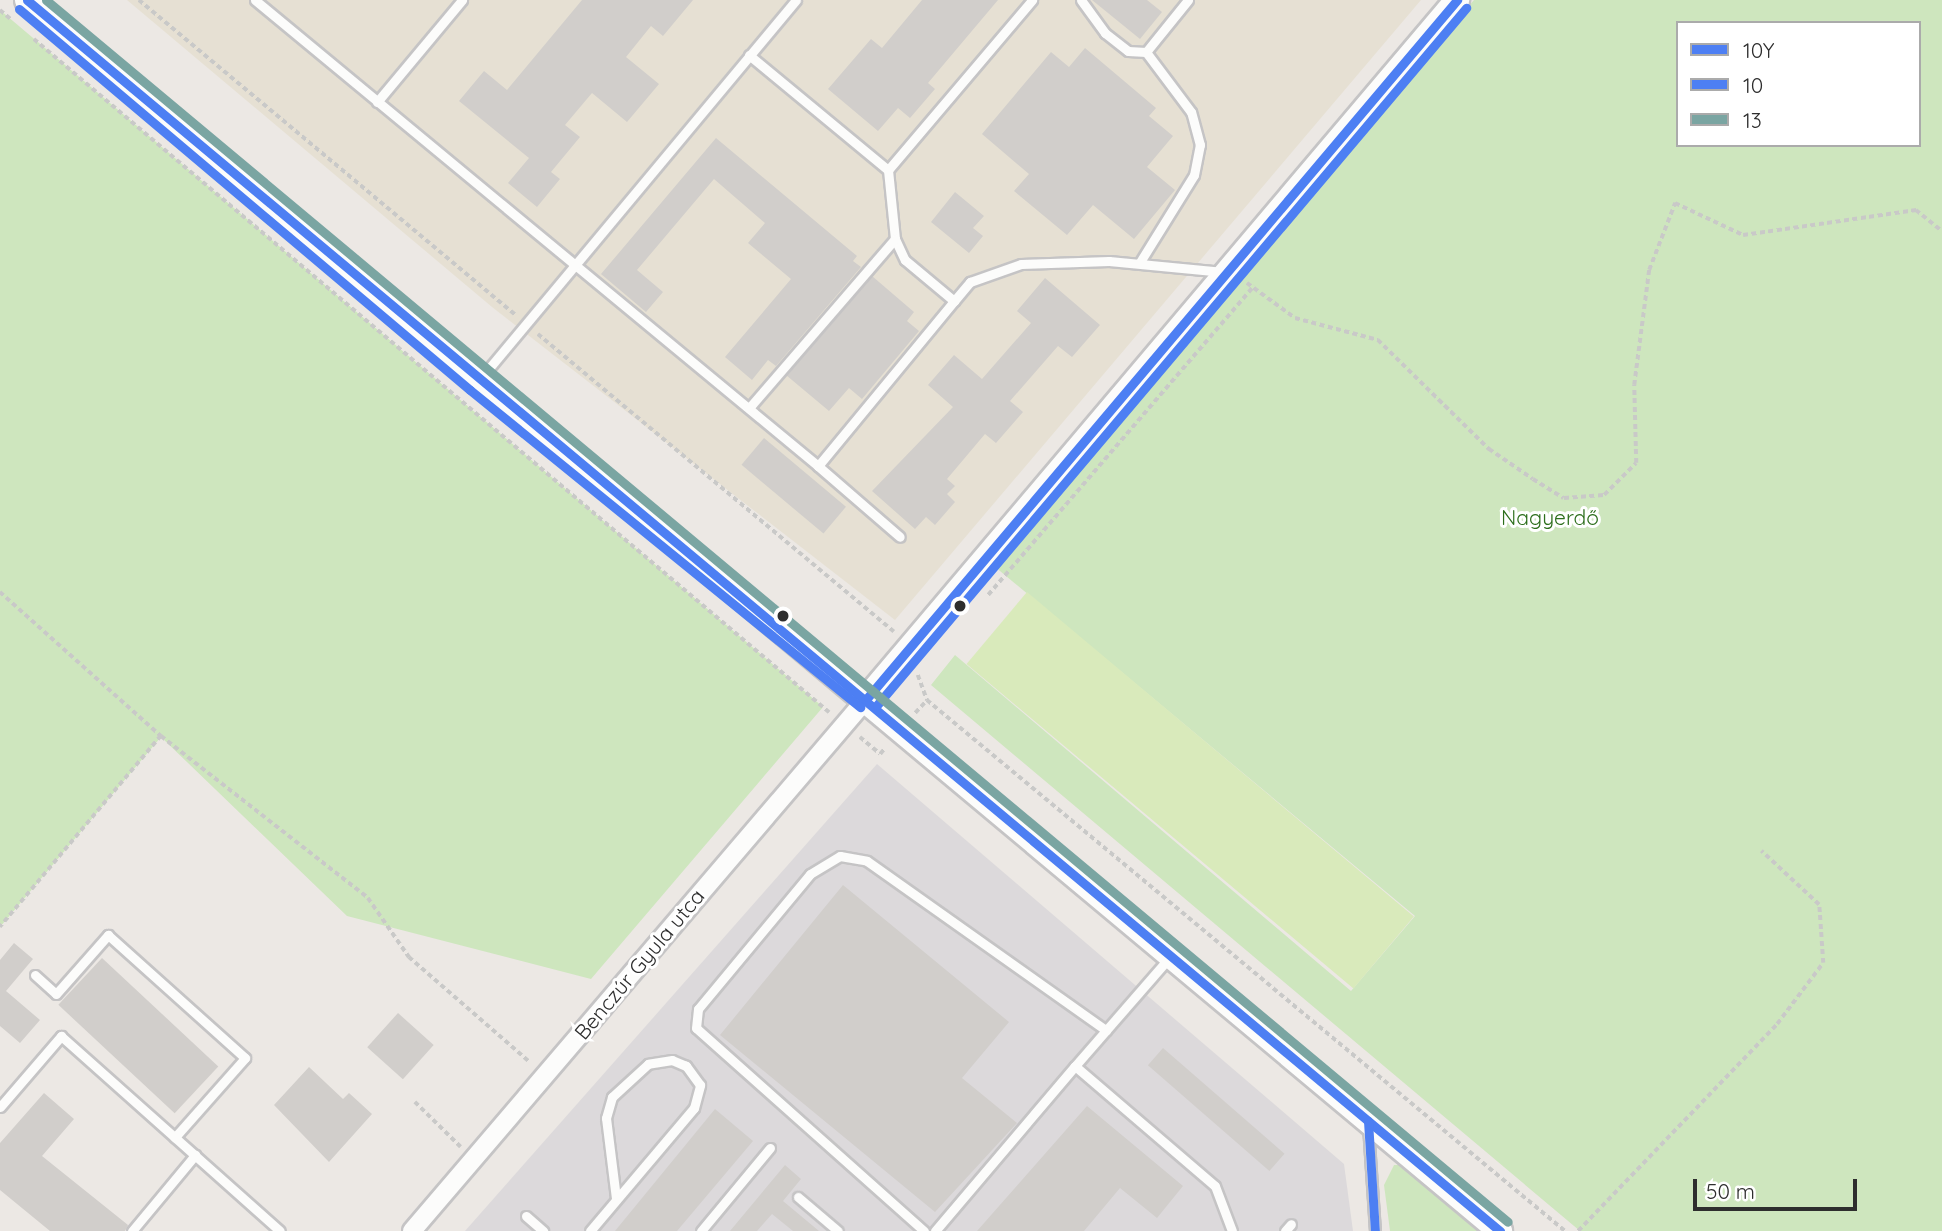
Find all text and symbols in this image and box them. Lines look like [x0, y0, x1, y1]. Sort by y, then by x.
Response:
legend [1676, 21, 1921, 147]
text: 10Y [1743, 37, 1774, 63]
text: 10 [1743, 72, 1763, 98]
text: 13 [1743, 107, 1762, 133]
park label: Nagyerdő [1501, 504, 1599, 530]
unlabelled marker [953, 599, 967, 613]
unlabelled marker [776, 609, 790, 623]
street label: Benczúr Gyula utca [569, 884, 709, 1044]
scale bar [1697, 1164, 1862, 1208]
text: 50 m [1706, 1178, 1755, 1204]

